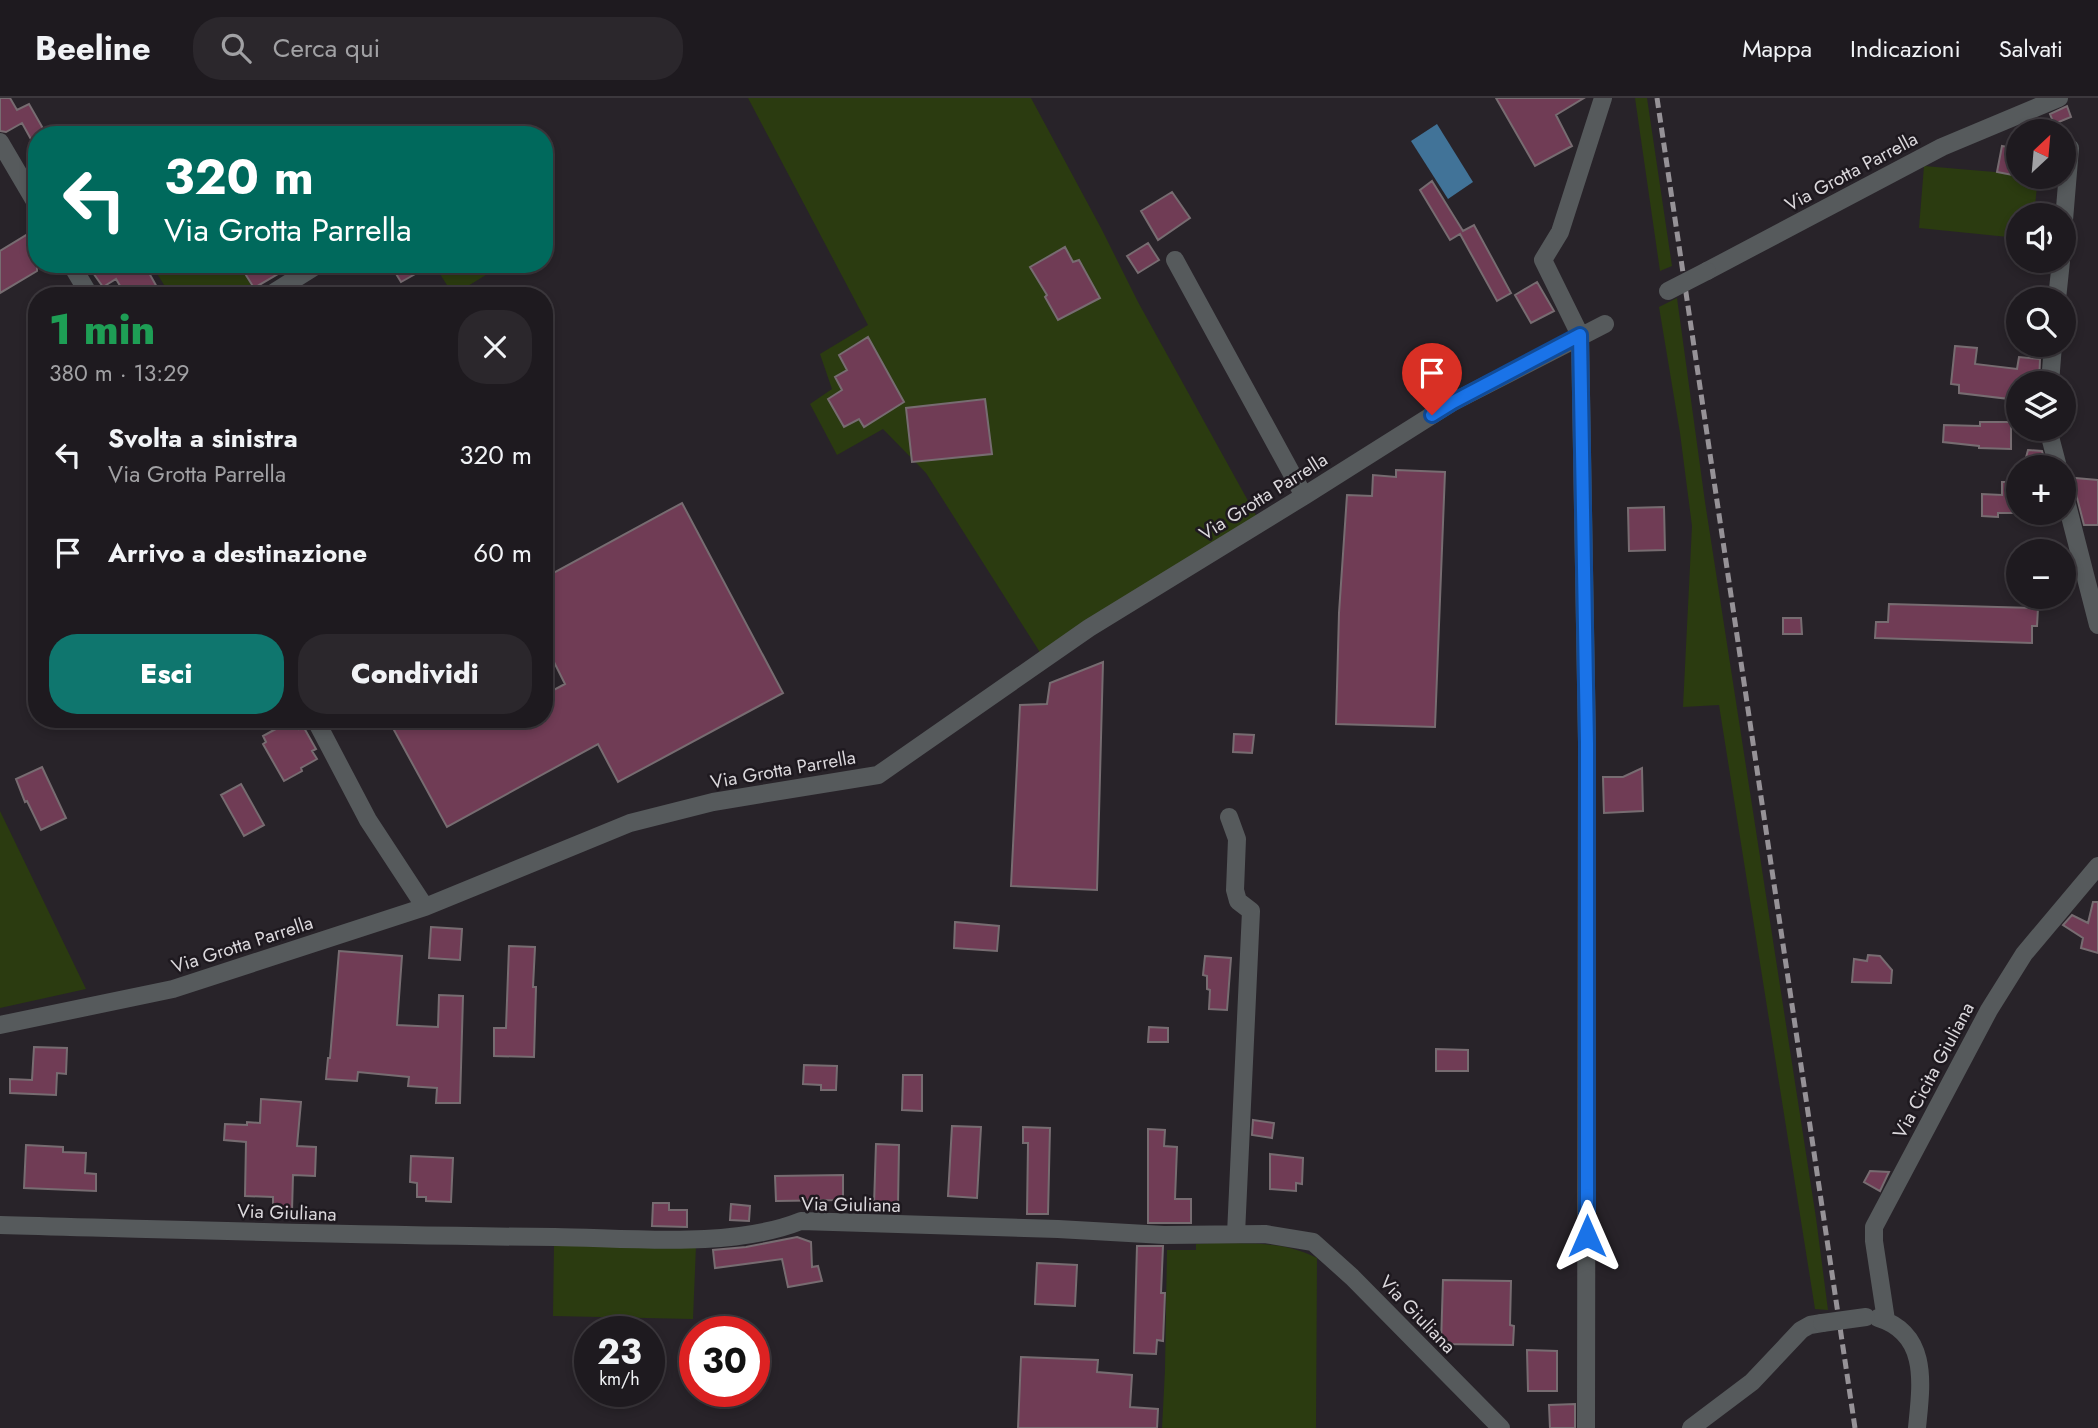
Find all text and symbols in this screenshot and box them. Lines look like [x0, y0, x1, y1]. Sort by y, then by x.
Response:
search box [193, 17, 683, 80]
text: Beeline [35, 25, 151, 72]
icon: search [217, 29, 255, 67]
text: Cerca qui [273, 29, 380, 67]
text: Mappa [1742, 31, 1812, 66]
text: Indicazioni [1850, 31, 1961, 66]
text: Salvati [1999, 31, 2063, 66]
north arrow [2006, 119, 2076, 189]
map controls [2006, 119, 2076, 609]
street label: Via Grotta Parrella [1780, 125, 1922, 218]
text: 320 m [164, 142, 314, 212]
icon: left [49, 154, 140, 245]
button: sound [2006, 203, 2076, 273]
text: Via Grotta Parrella [164, 207, 412, 253]
button: search [2006, 287, 2076, 357]
text: 1 min [49, 299, 155, 360]
button: close [458, 310, 532, 384]
pin [1402, 343, 1462, 415]
icon: arrive [1413, 354, 1451, 392]
text: 380 m · 13:29 [49, 356, 190, 390]
button: layers [2006, 371, 2076, 441]
text: Svolta a sinistra [108, 419, 298, 457]
icon: left [49, 436, 87, 474]
text: 320 m [459, 436, 532, 474]
street label: Via Grotta Parrella [1194, 446, 1333, 547]
button: + [2006, 455, 2076, 525]
text: Via Grotta Parrella [108, 457, 286, 491]
icon: arrive [49, 534, 87, 572]
text: Arrivo a destinazione [108, 534, 367, 572]
text: 60 m [473, 534, 532, 572]
button: − [2006, 539, 2076, 609]
button: Esci [49, 634, 284, 714]
button: Condividi [298, 634, 532, 714]
street label: Via Grotta Parrella [708, 743, 858, 796]
street label: Via Grotta Parrella [168, 909, 316, 980]
street label: Via Cicita Giuliana [1886, 997, 1981, 1143]
street label: Via Giuliana [801, 1190, 901, 1219]
street label: Via Giuliana [237, 1197, 337, 1228]
position arrow [1550, 1199, 1624, 1273]
street label: Via Giuliana [1373, 1269, 1462, 1360]
speed limit sign: 30 [679, 1316, 770, 1407]
text: 23 [597, 1327, 642, 1377]
text: km/h [599, 1366, 640, 1392]

